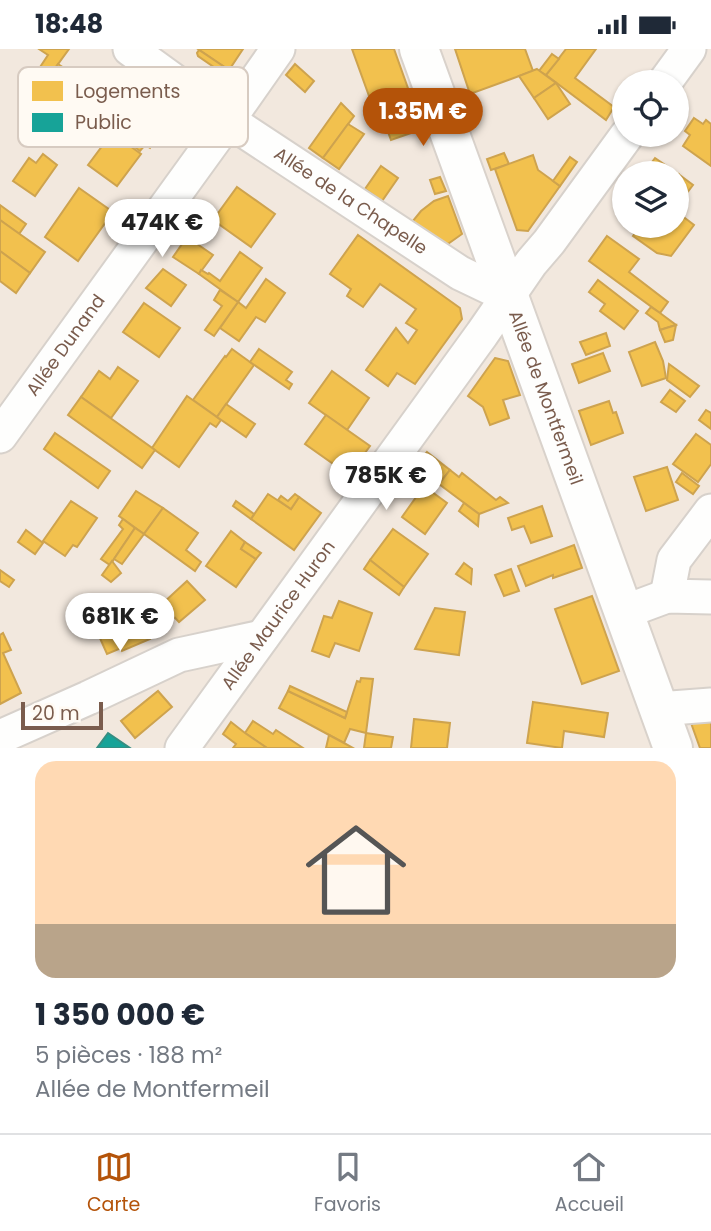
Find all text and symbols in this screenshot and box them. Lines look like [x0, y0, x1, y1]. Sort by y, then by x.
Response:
text: 18:48 [35, 6, 103, 42]
legend [18, 67, 248, 147]
map controls [612, 70, 689, 238]
button: locate [612, 70, 689, 147]
text: Logements [75, 78, 180, 105]
pin: 1.35M € [358, 89, 488, 148]
text: 1.35M € [379, 95, 467, 127]
text: Public [75, 109, 132, 136]
street label: Allée de la Chapelle [269, 141, 432, 260]
button: layers [612, 161, 689, 238]
pin: 474K € [105, 199, 219, 259]
text: 474K € [121, 206, 203, 238]
street label: Allée Dunand [20, 289, 110, 401]
street label: Allée de Montfermeil [503, 307, 589, 488]
pin: 785K € [329, 453, 443, 512]
text: 785K € [345, 459, 427, 491]
street label: Allée Maurice Huron [215, 535, 341, 695]
pin: 681K € [63, 593, 177, 653]
text: 681K € [81, 600, 159, 632]
scale bar [21, 699, 103, 731]
text: 20 m [32, 700, 80, 727]
icon: home [293, 807, 419, 933]
text: 1 350 000 € [35, 993, 205, 1036]
text: 5 pièces · 188 m² [35, 1039, 222, 1071]
text: Allée de Montfermeil [35, 1073, 270, 1105]
tab: Carte [87, 1148, 140, 1219]
tab: Favoris [314, 1148, 381, 1219]
tab: Accueil [555, 1148, 624, 1219]

